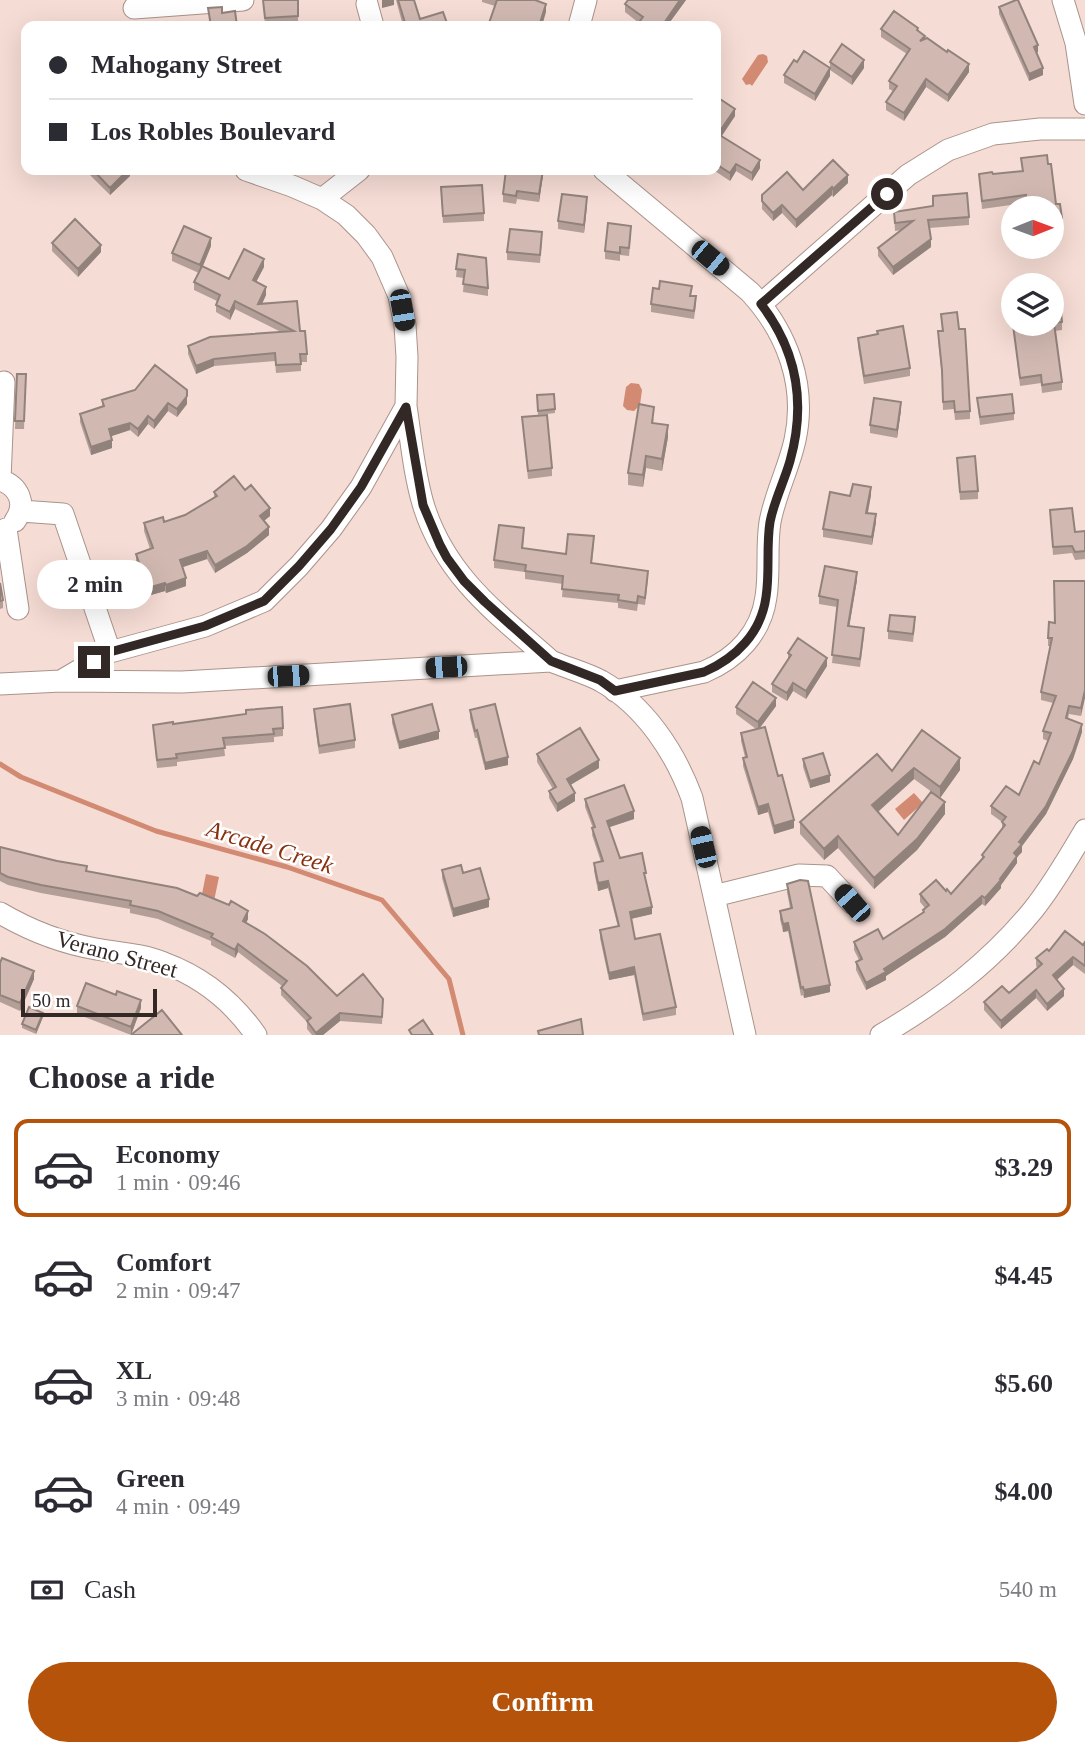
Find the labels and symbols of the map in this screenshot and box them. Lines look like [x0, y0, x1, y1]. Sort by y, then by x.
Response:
route start [871, 178, 903, 210]
north arrow [1001, 196, 1064, 259]
car [688, 236, 733, 280]
car [389, 287, 416, 333]
callout: 2 min [36, 560, 152, 610]
route end [78, 646, 110, 678]
car [425, 655, 468, 679]
car [267, 664, 310, 688]
water label: Arcade Creek [202, 815, 337, 879]
car [689, 824, 718, 870]
car [831, 880, 874, 926]
street label: Verano Street [53, 926, 181, 983]
scale bar [21, 986, 158, 1018]

